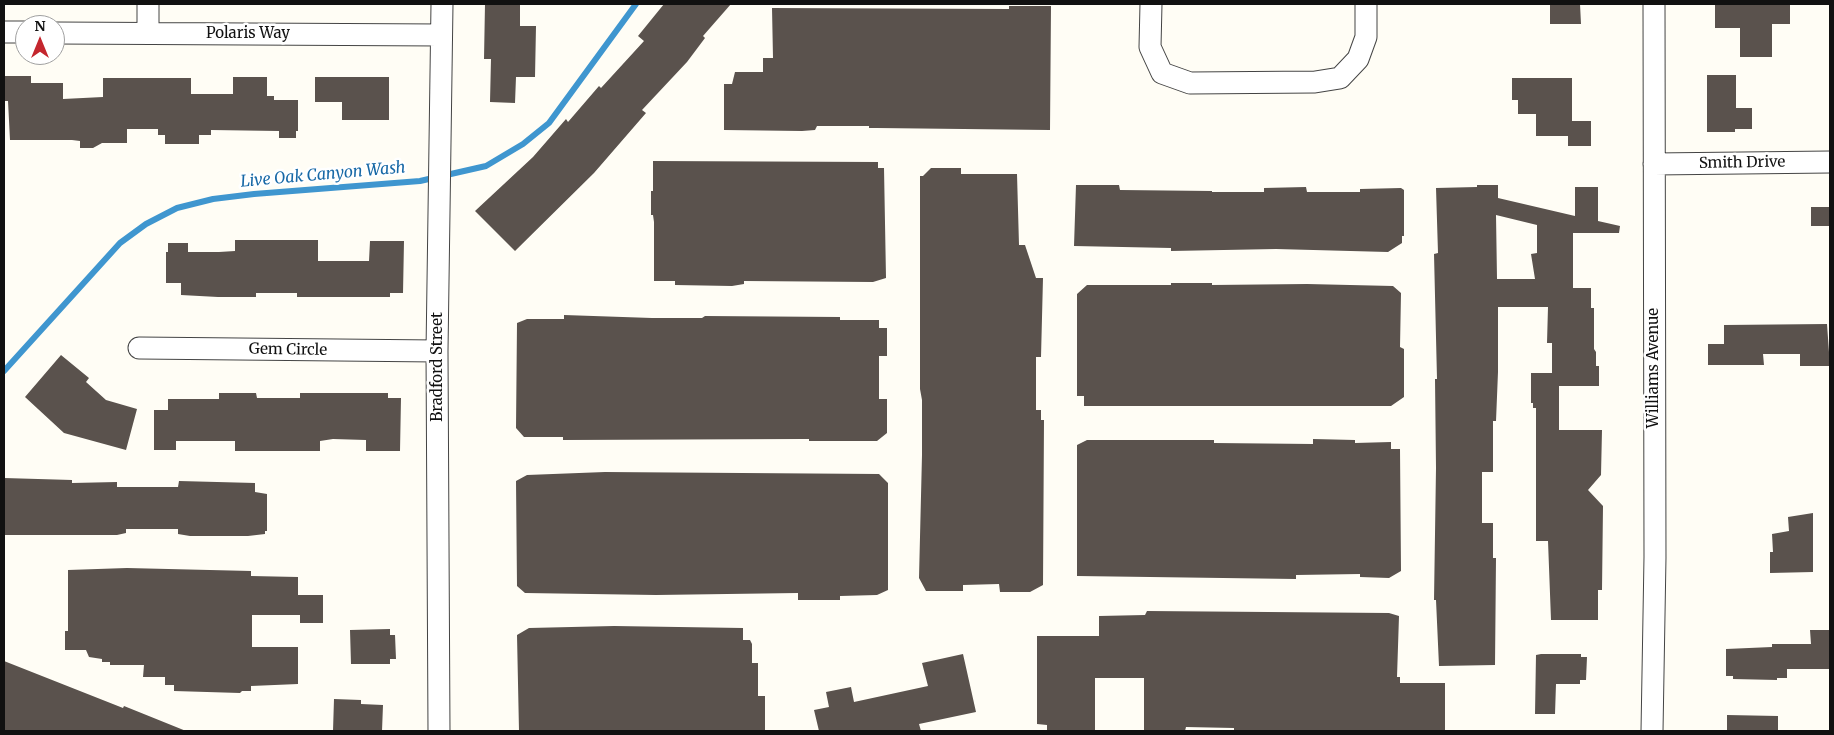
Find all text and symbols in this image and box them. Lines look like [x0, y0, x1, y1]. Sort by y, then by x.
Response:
north arrow [15, 15, 65, 65]
text: N [34, 17, 46, 35]
street label: Polaris Way [206, 25, 290, 43]
street label: Smith Drive [1699, 153, 1785, 173]
water label: Live Oak Canyon Wash [240, 158, 406, 192]
street label: Williams Avenue [1645, 308, 1663, 428]
street label: Bradford Street [429, 312, 447, 422]
street label: Gem Circle [249, 340, 327, 360]

